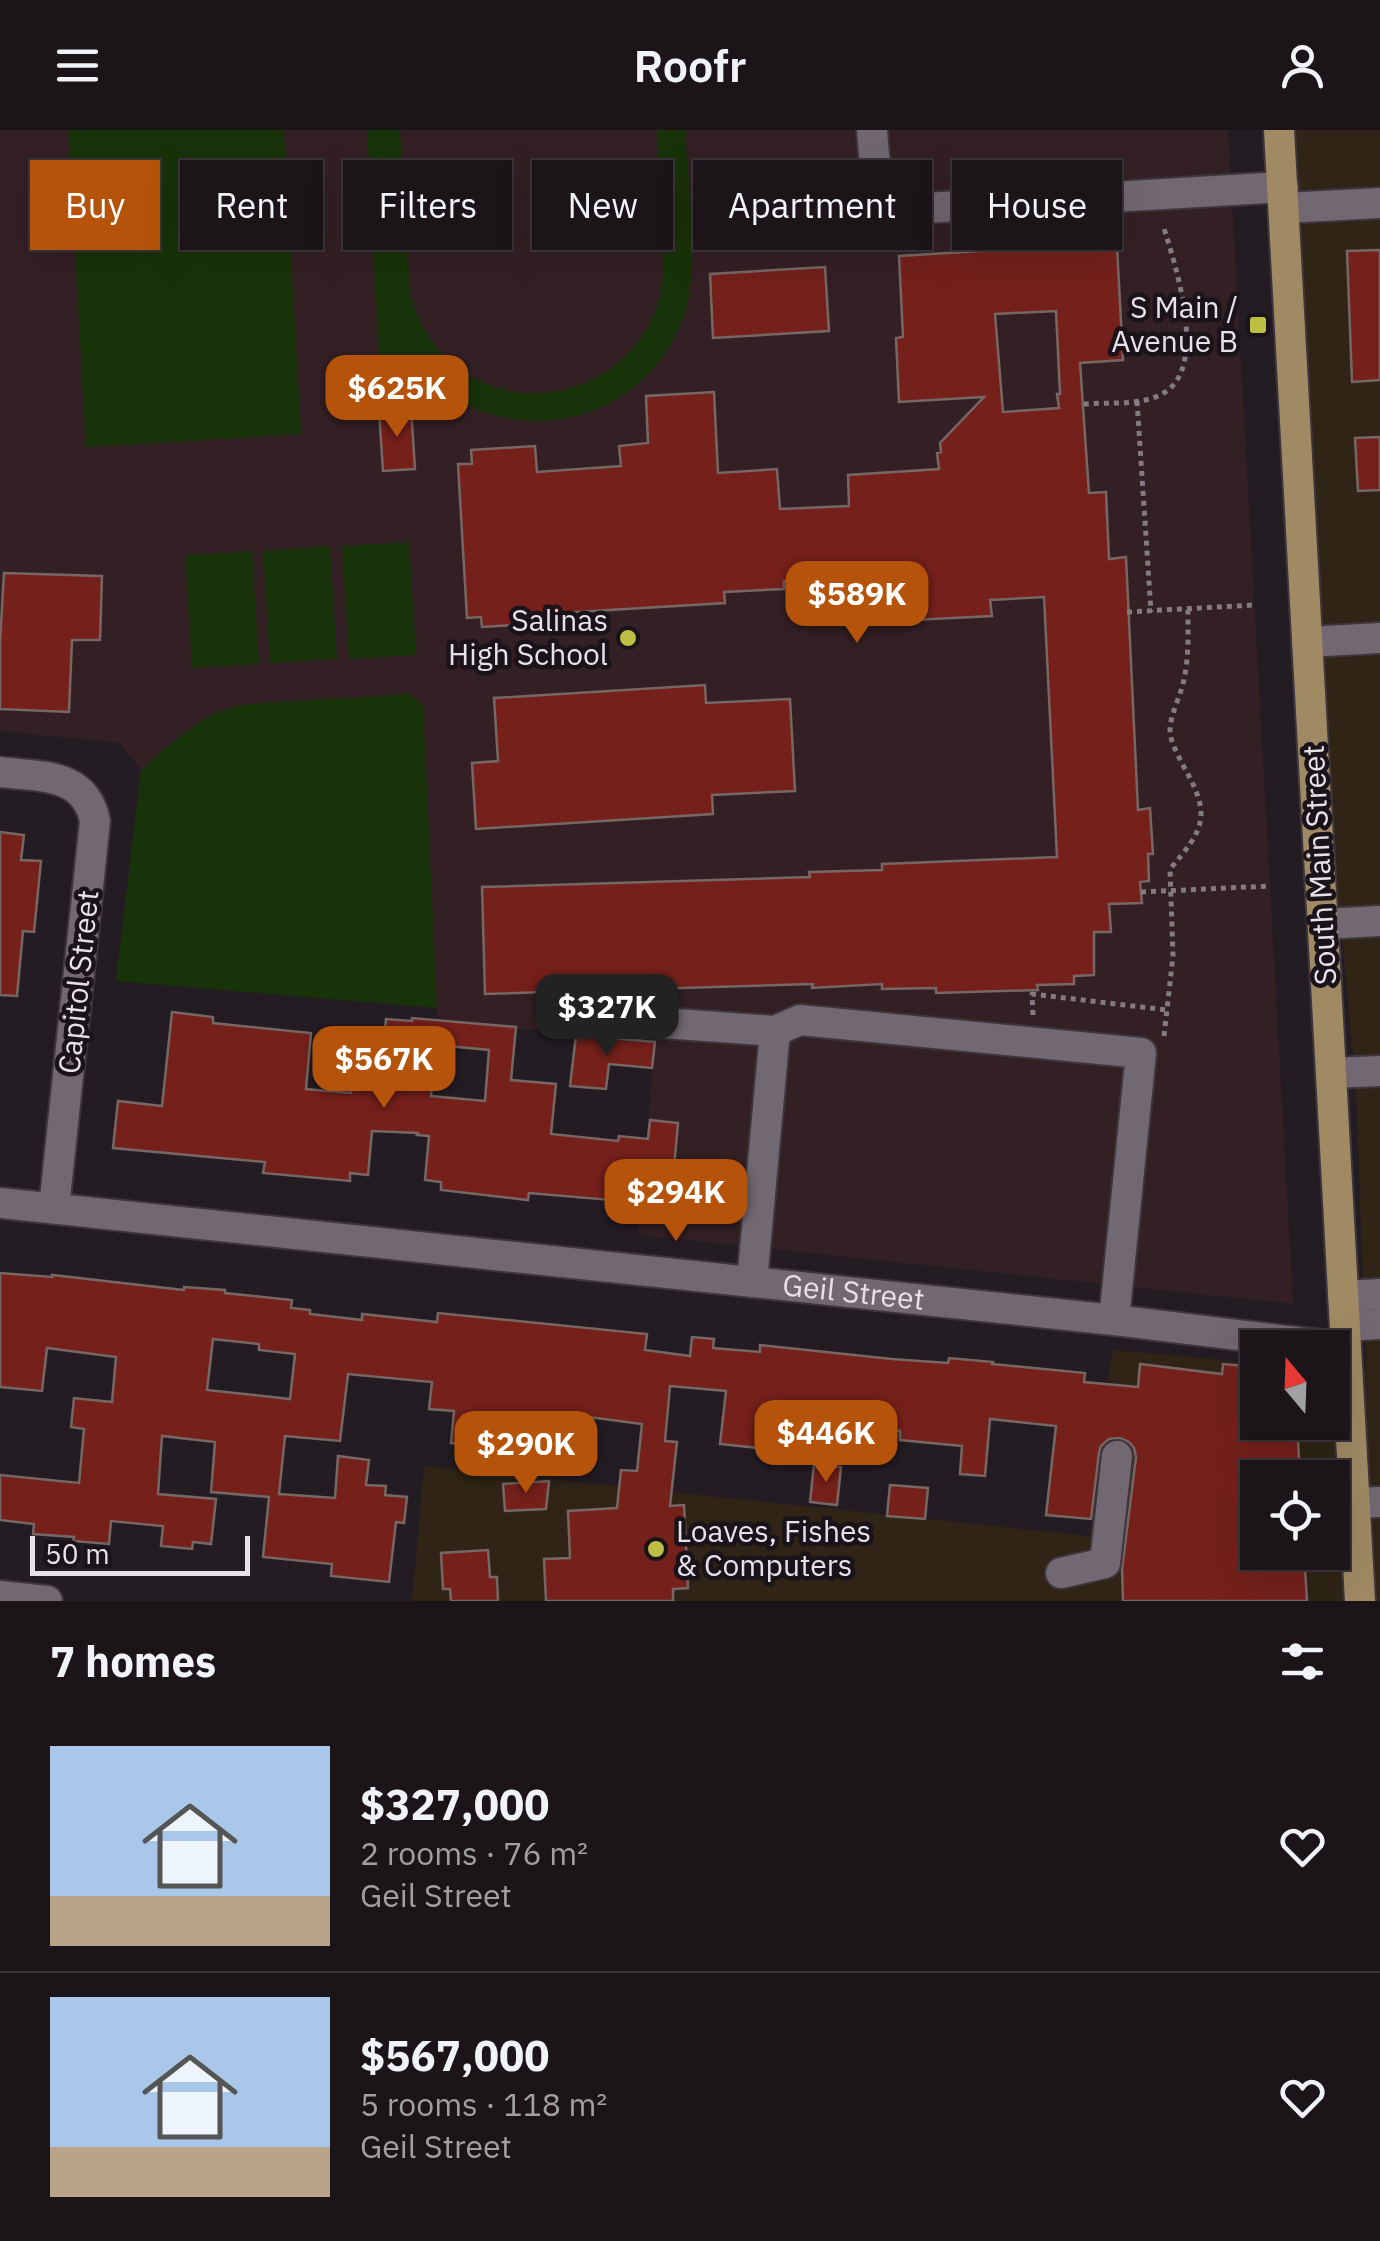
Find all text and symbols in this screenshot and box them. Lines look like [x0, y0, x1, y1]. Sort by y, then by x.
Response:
text: Roofr [633, 36, 747, 94]
icon: menu [50, 38, 105, 93]
icon: person [1275, 38, 1330, 93]
chip: Buy [30, 160, 160, 250]
chip: Rent [180, 160, 323, 250]
chip: Filters [343, 160, 512, 250]
chip: New [532, 160, 673, 250]
chip: Apartment [693, 160, 932, 250]
chip: House [952, 160, 1122, 250]
place label: S Main / Avenue B [1111, 287, 1238, 360]
marker: S Main / Avenue B [1247, 314, 1269, 336]
pin: $625K [327, 355, 467, 440]
text: $625K [347, 366, 447, 408]
pin: $589K [787, 561, 927, 646]
text: $589K [807, 572, 907, 614]
place label: Salinas High School [448, 600, 608, 673]
marker: Salinas High School [617, 627, 639, 649]
street label: South Main Street [1293, 744, 1344, 986]
street label: Capitol Street [48, 888, 107, 1076]
pin: $327K [537, 974, 677, 1059]
text: $327K [557, 985, 657, 1027]
pin: $567K [314, 1026, 454, 1111]
text: $567K [334, 1037, 434, 1079]
pin: $294K [606, 1159, 746, 1244]
text: $294K [626, 1170, 726, 1212]
street label: Geil Street [781, 1264, 926, 1318]
north arrow [1240, 1330, 1350, 1440]
map controls [1240, 1330, 1350, 1570]
pin: $446K [756, 1400, 896, 1485]
pin: $290K [456, 1411, 596, 1496]
text: $446K [776, 1411, 876, 1453]
text: $290K [476, 1422, 576, 1464]
button: locate [1240, 1460, 1350, 1570]
place label: Loaves, Fishes & Computers [676, 1511, 871, 1584]
scale bar [30, 1531, 250, 1576]
text: 50 m [45, 1535, 110, 1572]
marker: Loaves, Fishes & Computers [645, 1538, 667, 1560]
text: 7 homes [50, 1634, 216, 1689]
icon: filters [1275, 1634, 1330, 1689]
text: $327,000 [360, 1777, 549, 1832]
icon: home [130, 1786, 250, 1906]
icon: heart [1275, 1819, 1330, 1874]
text: 2 rooms · 76 m² [360, 1832, 588, 1874]
text: Geil Street [360, 1874, 512, 1916]
text: $567,000 [360, 2028, 549, 2083]
icon: home [130, 2037, 250, 2157]
icon: heart [1275, 2070, 1330, 2125]
text: 5 rooms · 118 m² [360, 2083, 607, 2125]
text: Geil Street [360, 2125, 512, 2167]

